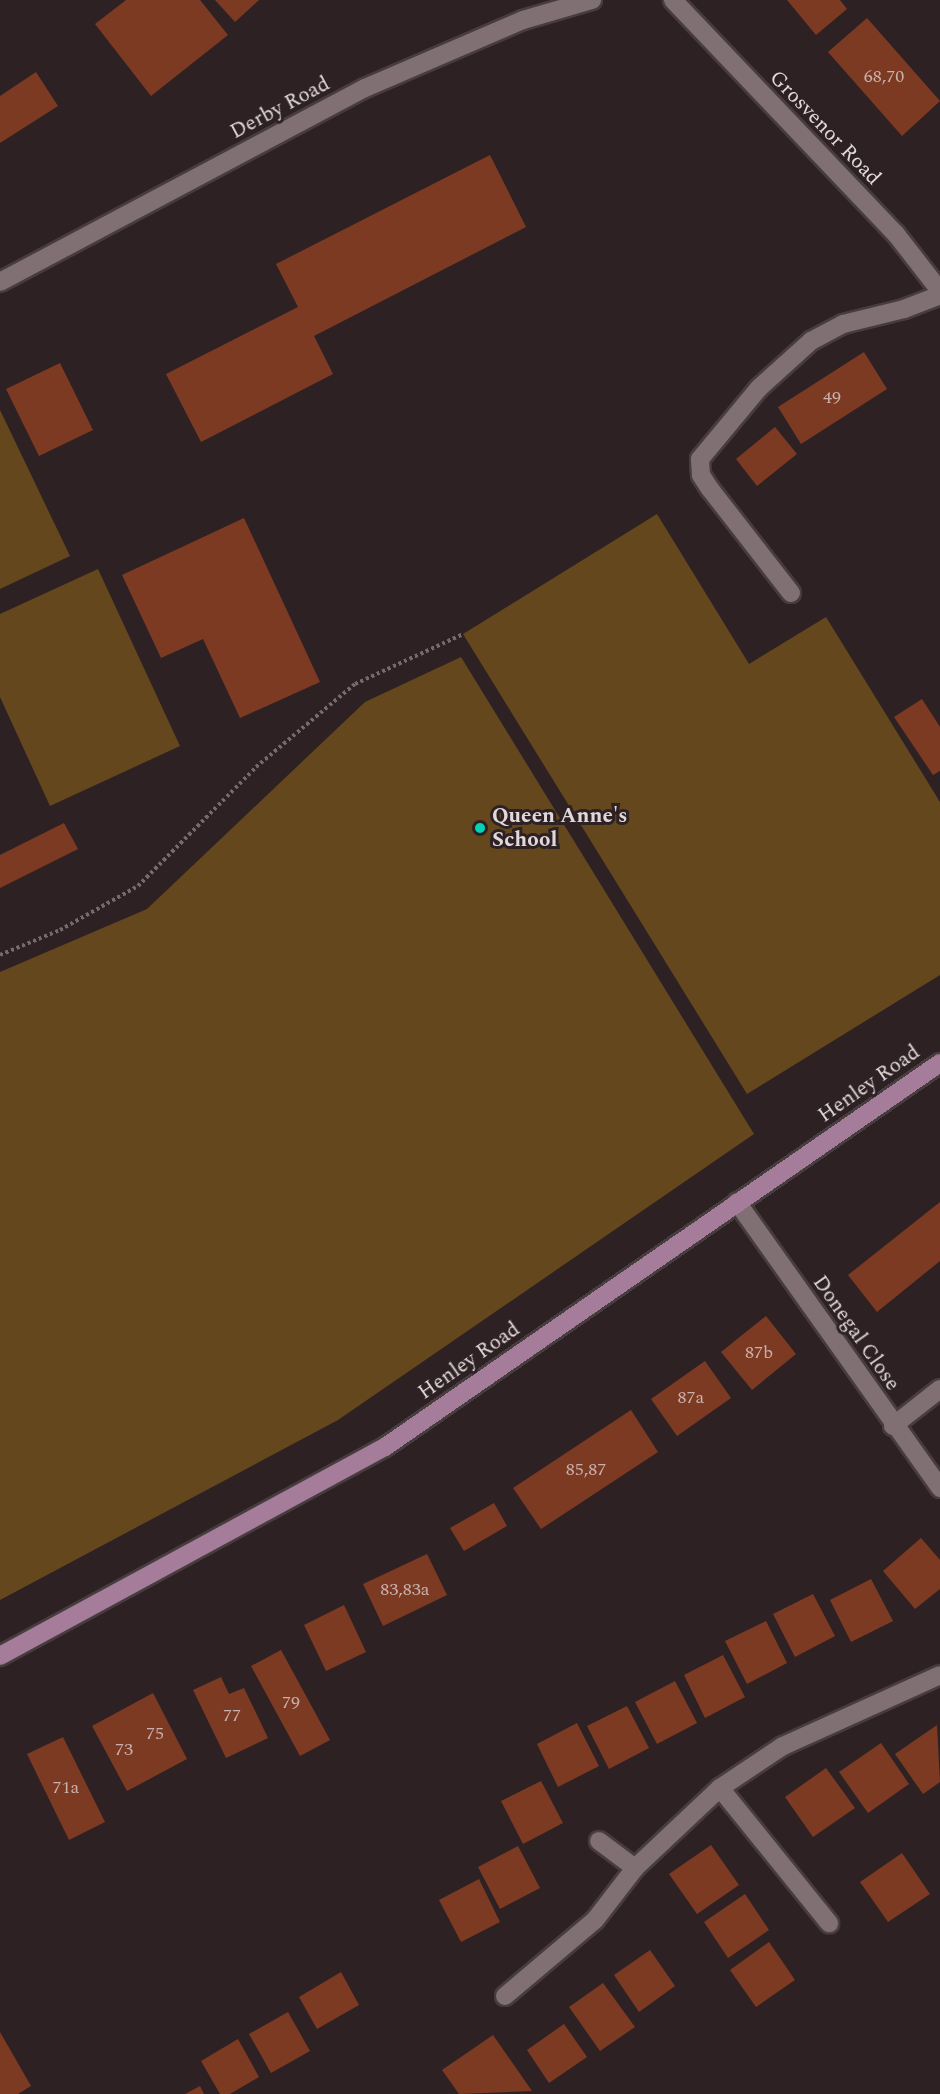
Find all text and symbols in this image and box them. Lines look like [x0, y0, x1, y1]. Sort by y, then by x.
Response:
street label: Grosvenor Road [764, 65, 886, 191]
house number: 68,70 [864, 66, 904, 88]
street label: Derby Road [226, 71, 334, 145]
house number: 49 [823, 387, 841, 409]
place label: Queen Anne's School [492, 803, 627, 853]
marker: Queen Anne's School [473, 821, 487, 835]
street label: Henley Road [813, 1040, 925, 1128]
street label: Donegal Close [807, 1271, 905, 1395]
street label: Henley Road [413, 1317, 525, 1405]
house number: 87b [745, 1342, 773, 1364]
house number: 87a [678, 1387, 704, 1409]
house number: 85,87 [566, 1459, 606, 1481]
house number: 83,83a [380, 1579, 430, 1601]
house number: 79 [282, 1692, 300, 1714]
house number: 77 [223, 1705, 241, 1727]
house number: 75 [146, 1723, 164, 1745]
house number: 73 [115, 1739, 133, 1761]
house number: 71a [53, 1777, 79, 1799]

